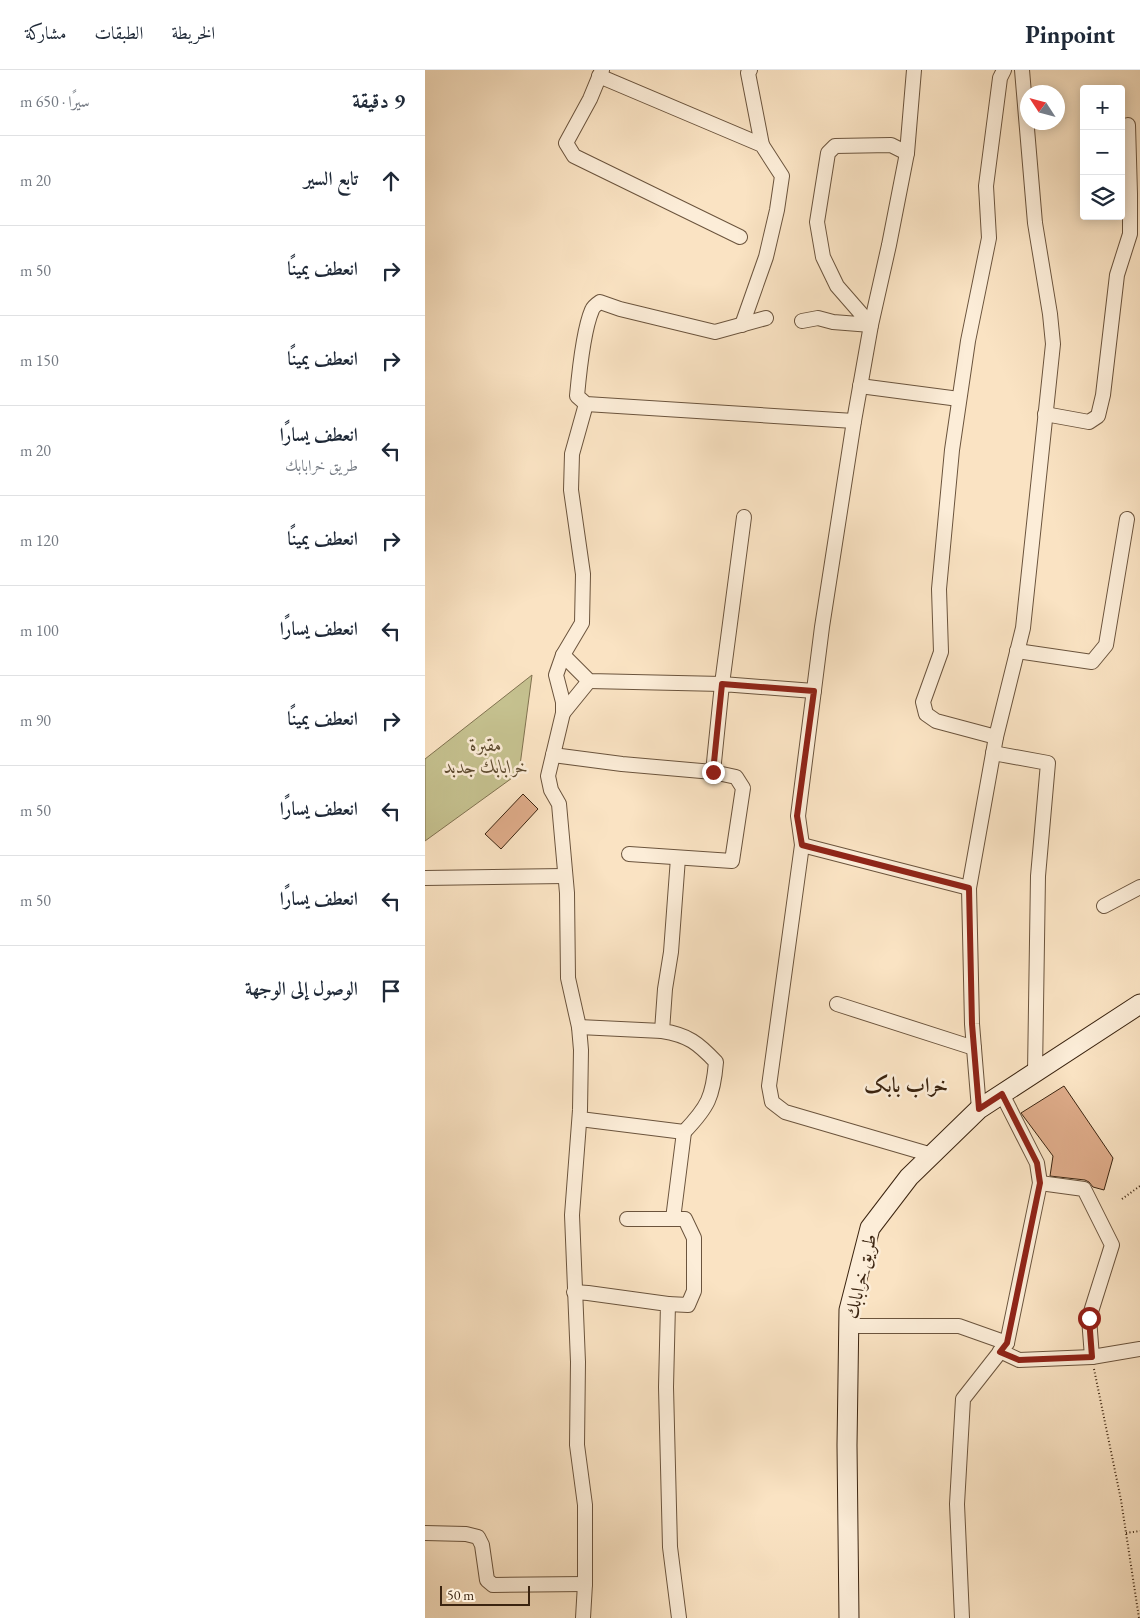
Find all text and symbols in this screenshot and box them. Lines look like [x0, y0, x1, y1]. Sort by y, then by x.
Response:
text: Pinpoint [1025, 19, 1115, 50]
text: مشاركة [25, 21, 66, 44]
text: الطبقات [94, 21, 143, 44]
text: الخريطة [171, 21, 215, 44]
north arrow [1020, 85, 1065, 130]
map controls [1080, 85, 1125, 220]
button: + [1080, 85, 1125, 130]
text: 9 دقيقة [352, 87, 405, 114]
text: سيرًا · 650 m [20, 91, 90, 112]
button: − [1080, 130, 1125, 175]
text: تابع السير [304, 166, 358, 191]
icon: ahead [377, 167, 405, 195]
text: 20 m [20, 170, 51, 191]
button: layers [1080, 175, 1125, 220]
text: انعطف يمينًا [287, 256, 358, 281]
icon: right [377, 257, 405, 285]
text: 50 m [20, 260, 51, 281]
text: انعطف يمينًا [287, 346, 358, 371]
icon: right [377, 347, 405, 375]
text: 150 m [20, 350, 59, 371]
text: انعطف يسارًا [280, 422, 358, 447]
icon: left [377, 437, 405, 465]
text: 20 m [20, 440, 51, 461]
text: طريق خرابابك [285, 455, 358, 476]
text: انعطف يمينًا [287, 526, 358, 551]
icon: right [377, 527, 405, 555]
text: 120 m [20, 530, 59, 551]
text: انعطف يسارًا [280, 616, 358, 641]
icon: left [377, 617, 405, 645]
text: 100 m [20, 620, 59, 641]
text: انعطف يمينًا [287, 706, 358, 731]
icon: right [377, 707, 405, 735]
text: 90 m [20, 710, 51, 731]
park label: مقبرة خرابابك جدبد [444, 732, 528, 779]
route end [702, 761, 725, 784]
text: انعطف يسارًا [280, 796, 358, 821]
icon: left [377, 797, 405, 825]
text: 50 m [20, 800, 51, 821]
text: انعطف يسارًا [280, 886, 358, 911]
icon: left [377, 887, 405, 915]
text: 50 m [20, 890, 51, 911]
text: الوصول إلى الوجهة [245, 976, 358, 1001]
icon: arrive [377, 977, 405, 1005]
district label: خراب بابک [864, 1071, 948, 1098]
street label: طريق خرابابك [839, 1231, 882, 1321]
route start [1078, 1307, 1101, 1330]
scale bar [440, 1583, 530, 1606]
text: 50 m [447, 1586, 474, 1604]

